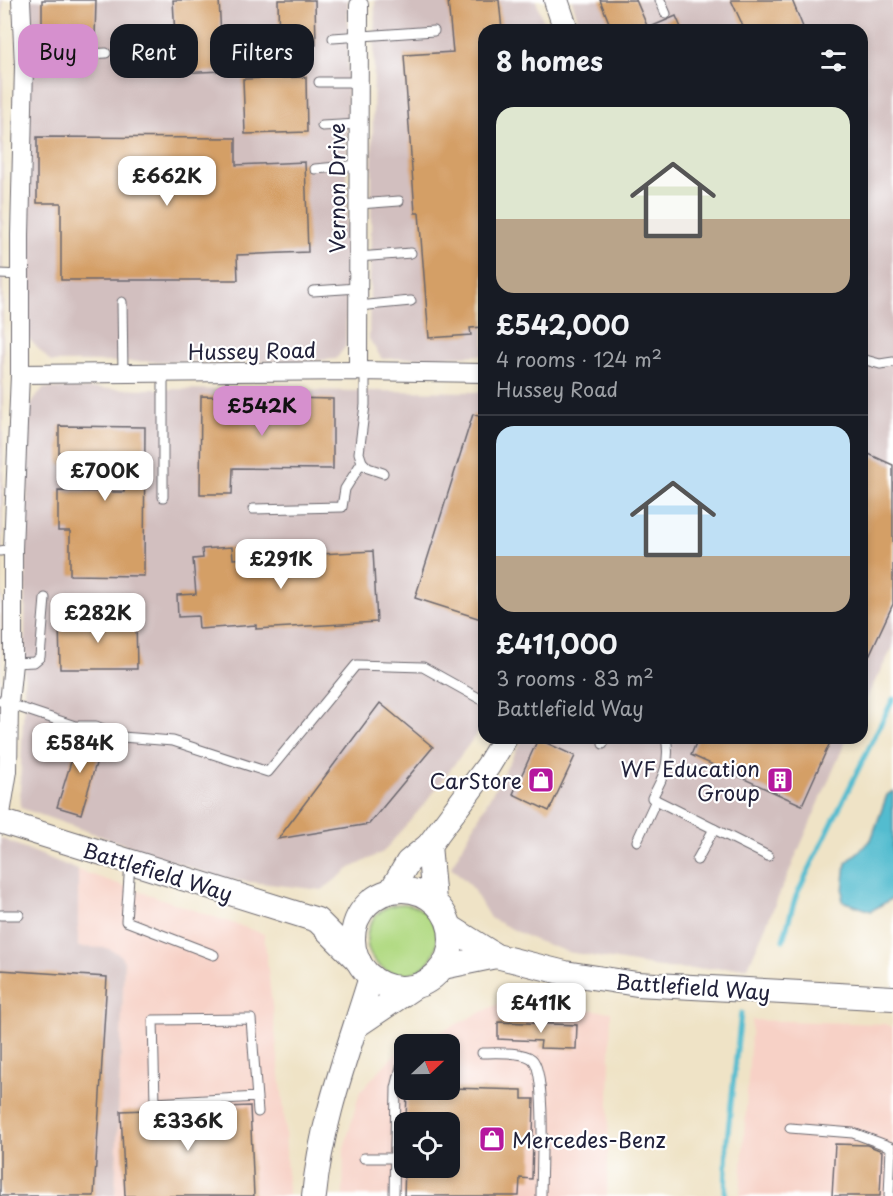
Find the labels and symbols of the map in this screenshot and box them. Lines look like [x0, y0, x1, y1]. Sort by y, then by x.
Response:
street label: Vernon Drive [320, 123, 352, 253]
pin: £662K [125, 156, 209, 207]
street label: Hussey Road [188, 333, 316, 367]
pin: £542K [220, 386, 304, 437]
pin: £700K [63, 451, 147, 502]
pin: £291K [239, 539, 323, 590]
pin: £282K [56, 593, 140, 644]
pin: £584K [38, 723, 122, 774]
place label: WF Education Group [621, 752, 760, 808]
place label: CarStore [429, 764, 522, 796]
shop icon: CarStore [526, 765, 556, 795]
building icon: WF Education Group [765, 765, 795, 795]
street label: Battlefield Way [79, 833, 237, 909]
street label: Battlefield Way [615, 965, 771, 1007]
pin: £411K [499, 983, 583, 1034]
north arrow [394, 1034, 460, 1100]
pin: £336K [146, 1101, 230, 1152]
place label: Mercedes-Benz [512, 1123, 666, 1155]
shop icon: Mercedes-Benz [477, 1124, 507, 1154]

